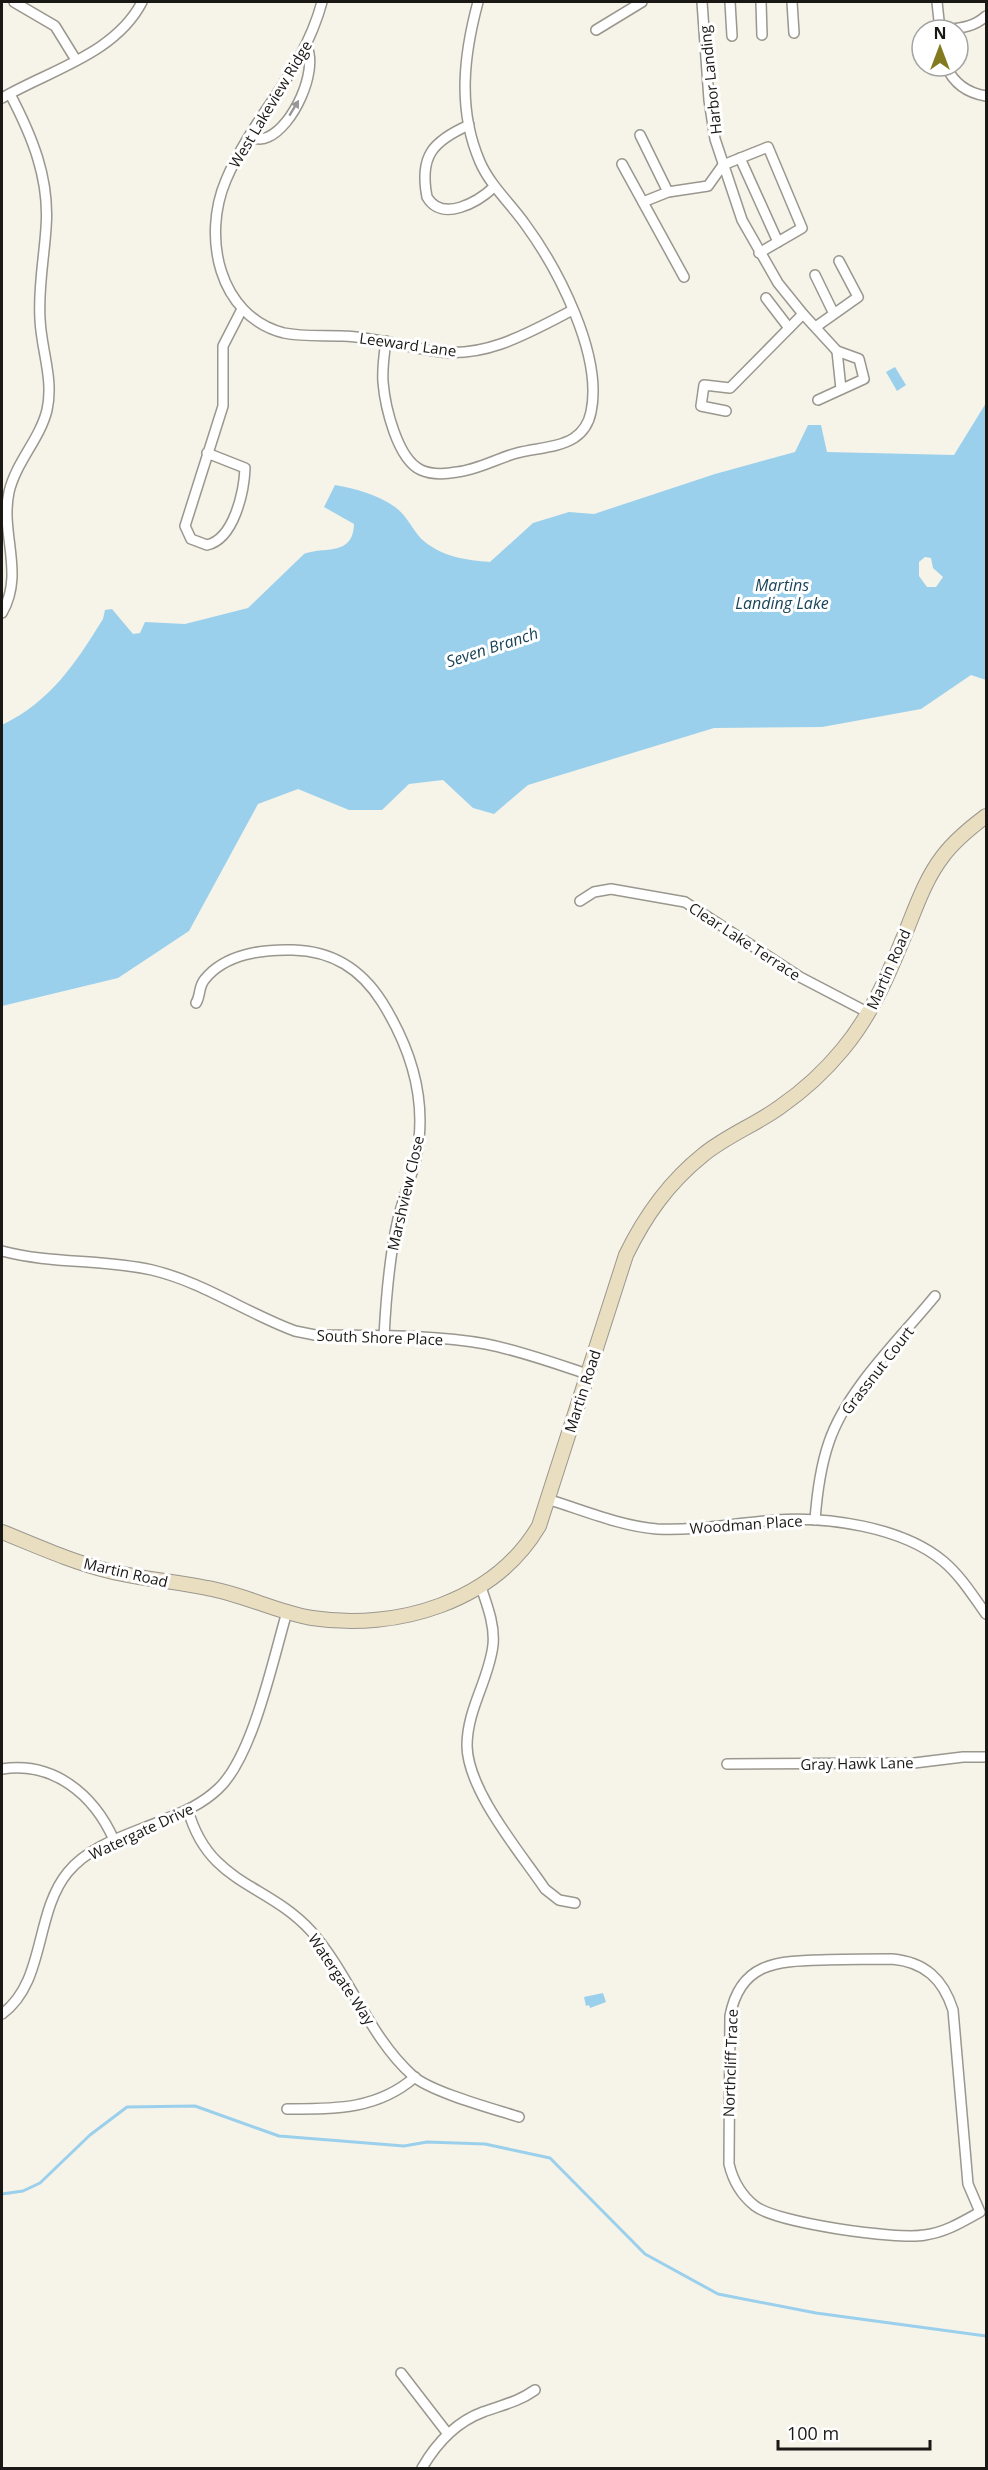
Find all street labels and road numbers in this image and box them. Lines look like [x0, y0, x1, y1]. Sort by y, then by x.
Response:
street label: Harbor Landing [694, 25, 726, 135]
street label: West Lakeview Ridge [224, 37, 316, 171]
street label: Leeward Lane [358, 327, 458, 361]
street label: Clear Lake Terrace [685, 897, 805, 985]
street label: Martin Road [861, 926, 915, 1012]
street label: Marshview Close [382, 1134, 428, 1252]
street label: Grassnut Court [836, 1322, 918, 1418]
street label: South Shore Place [316, 1325, 444, 1349]
street label: Martin Road [559, 1347, 605, 1435]
street label: Woodman Place [689, 1510, 803, 1538]
street label: Martin Road [82, 1553, 170, 1591]
street label: Gray Hawk Lane [800, 1752, 914, 1774]
street label: Watergate Drive [86, 1798, 196, 1864]
street label: Watergate Way [304, 1929, 380, 2029]
street label: Northcliff Trace [718, 2009, 742, 2117]

